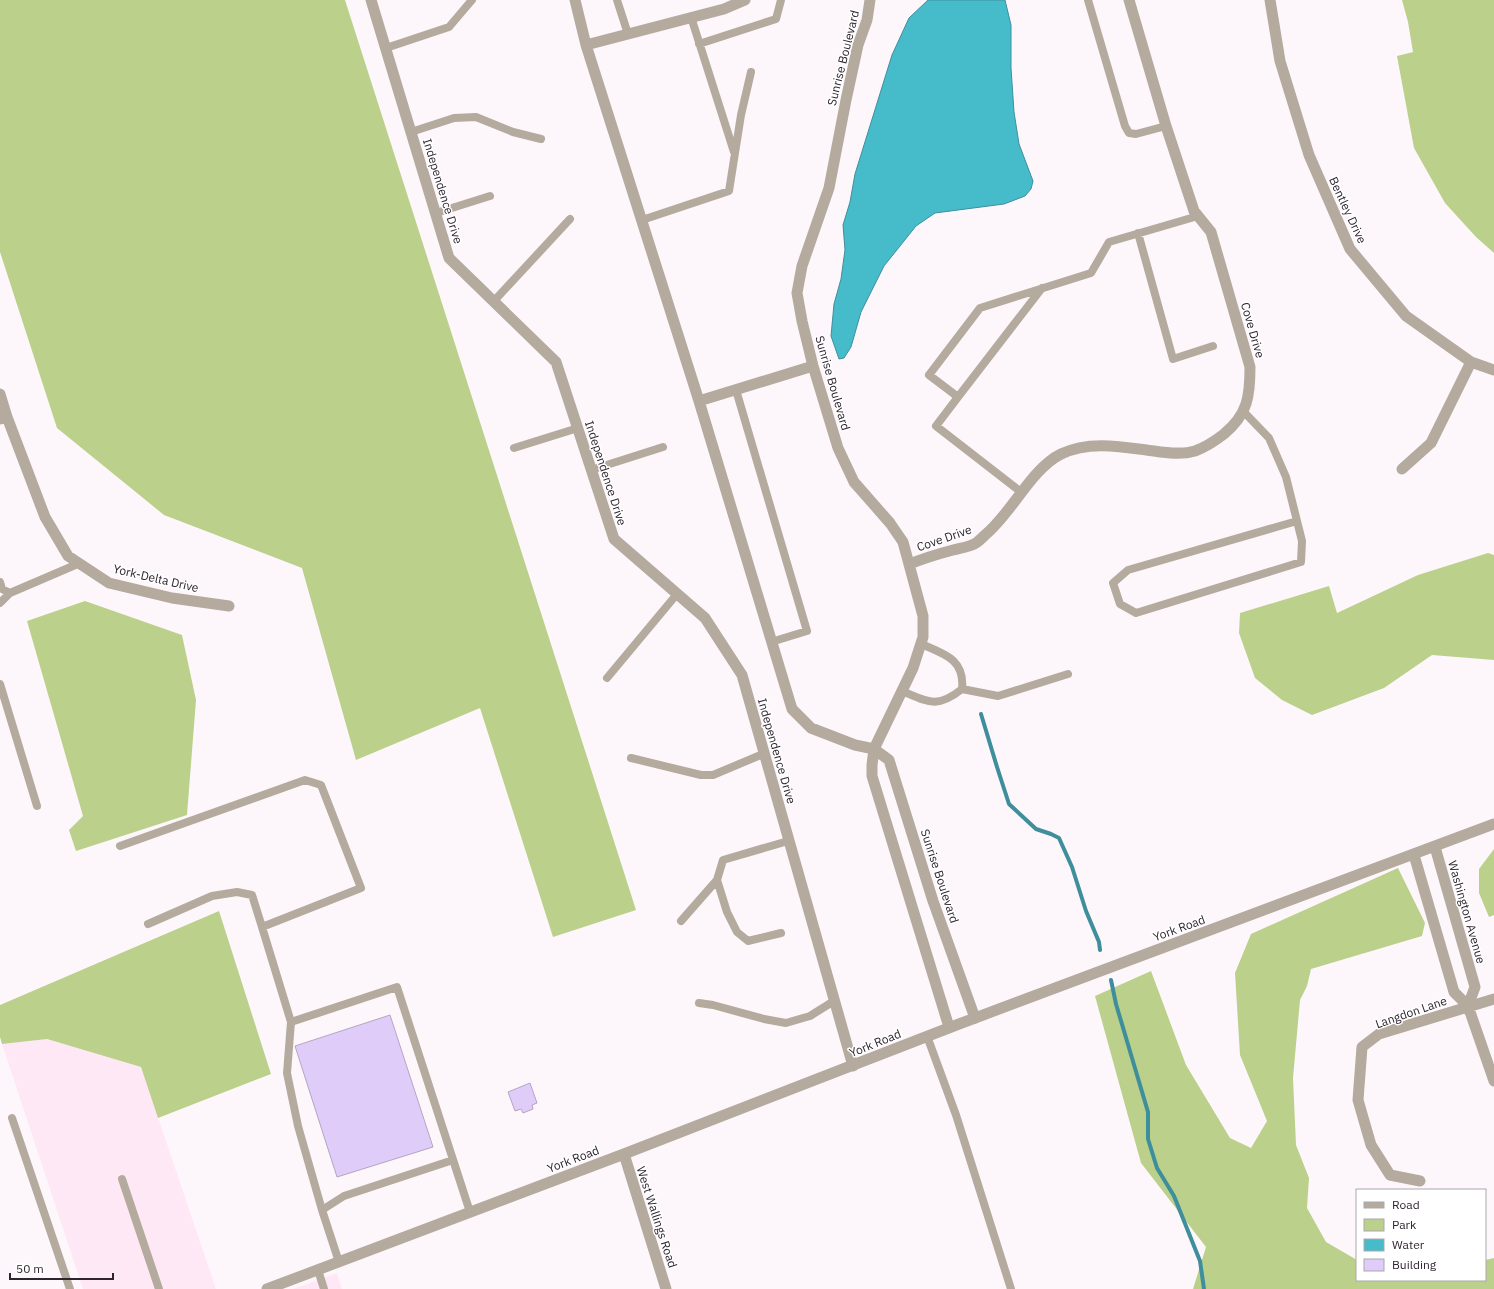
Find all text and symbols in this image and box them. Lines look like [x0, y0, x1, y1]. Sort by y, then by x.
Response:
street label: Sunrise Boulevard [824, 9, 862, 107]
street label: Independence Drive [420, 137, 466, 246]
street label: Bentley Drive [1326, 174, 1370, 246]
street label: Cove Drive [1238, 300, 1268, 360]
street label: Sunrise Boulevard [812, 334, 854, 432]
street label: Independence Drive [582, 419, 630, 528]
street label: Cove Drive [915, 521, 974, 554]
street label: York-Delta Drive [112, 561, 201, 595]
street label: Independence Drive [755, 696, 799, 806]
street label: Sunrise Boulevard [918, 827, 962, 925]
street label: Washington Avenue [1445, 859, 1489, 966]
street label: York Road [1151, 912, 1207, 944]
street label: Langdon Lane [1373, 993, 1449, 1031]
street label: York Road [847, 1026, 903, 1060]
street label: York Road [545, 1142, 601, 1176]
street label: West Wallings Road [634, 1164, 680, 1270]
legend [1356, 1189, 1486, 1281]
text: Road [1392, 1197, 1420, 1212]
text: Park [1392, 1217, 1417, 1232]
text: Water [1392, 1237, 1425, 1252]
scale bar [10, 1255, 113, 1281]
text: Building [1392, 1257, 1437, 1272]
text: 50 m [16, 1261, 44, 1276]

